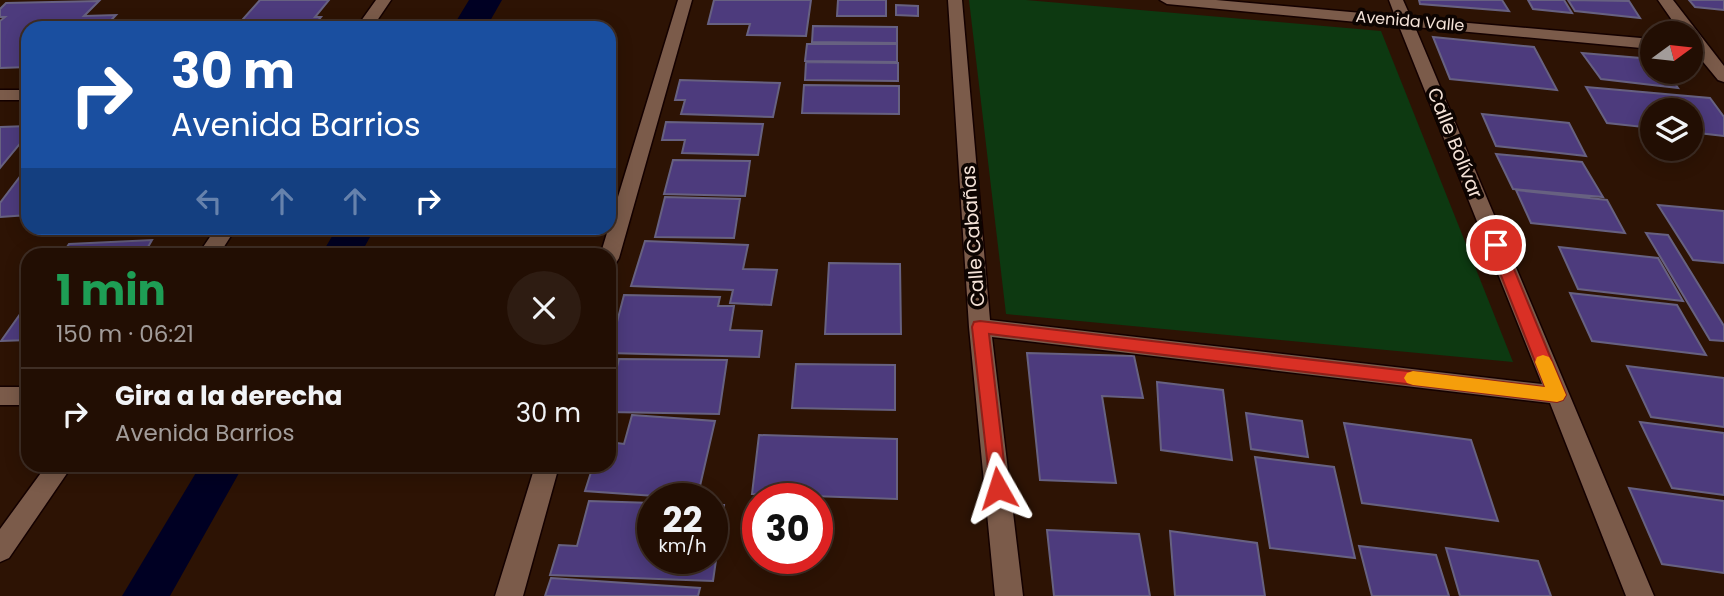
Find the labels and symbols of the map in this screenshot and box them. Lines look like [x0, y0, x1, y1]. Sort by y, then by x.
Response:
street label: Avenida Valle [1355, 5, 1465, 37]
north arrow [1640, 21, 1703, 84]
street label: Calle Bolívar [1420, 83, 1490, 203]
street label: Calle Cabañas [955, 164, 991, 308]
pin [1466, 215, 1526, 275]
position arrow [961, 451, 1035, 525]
speed limit sign: 30 [742, 483, 833, 574]

